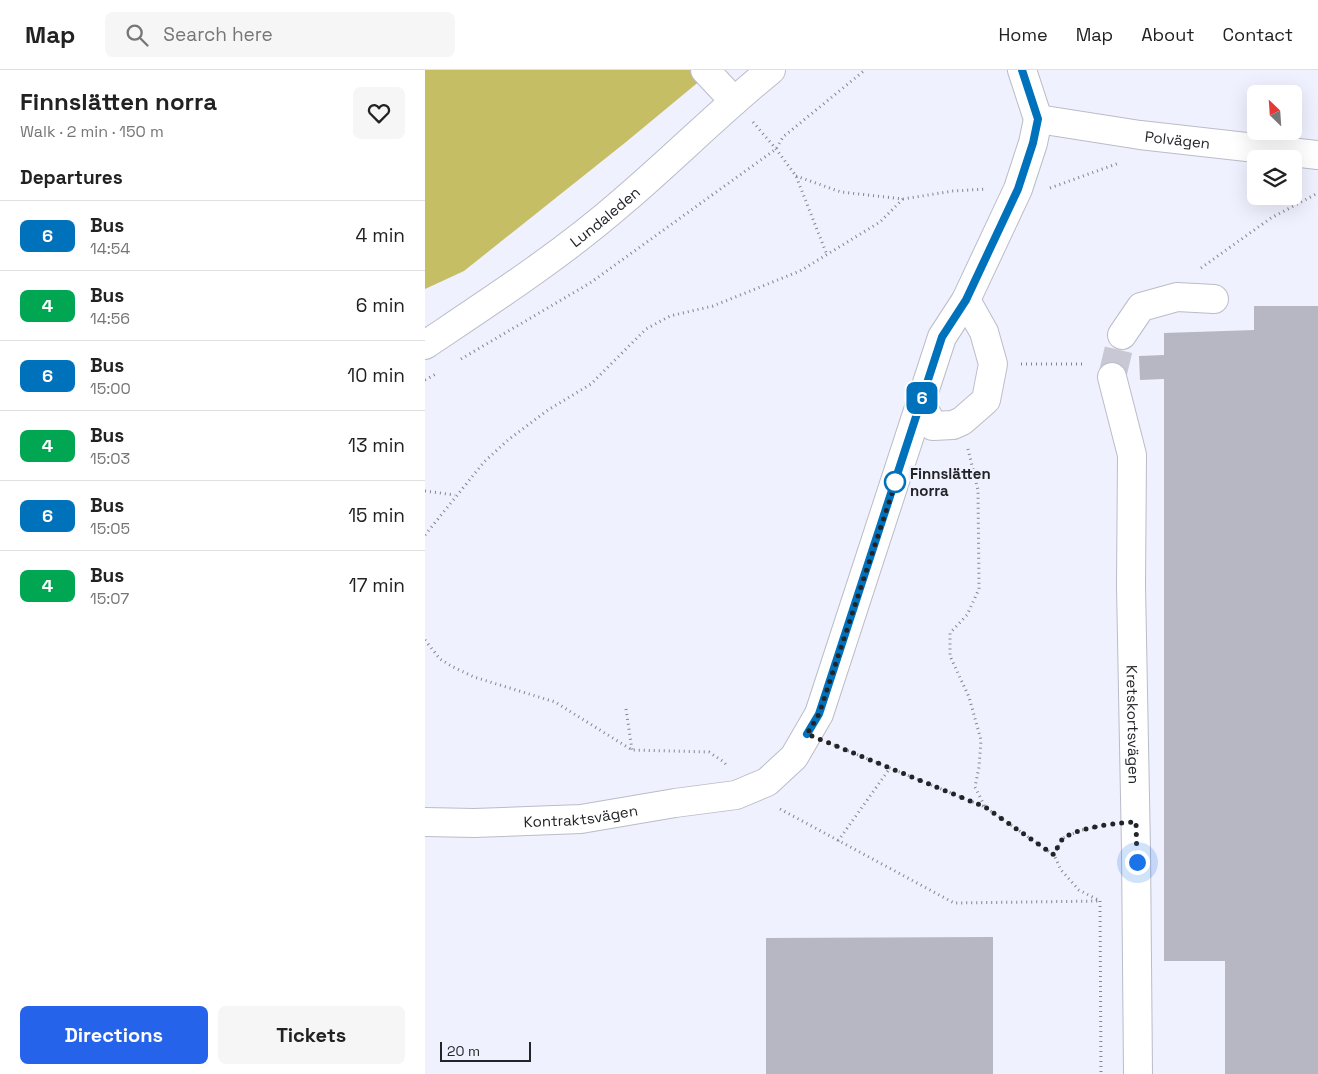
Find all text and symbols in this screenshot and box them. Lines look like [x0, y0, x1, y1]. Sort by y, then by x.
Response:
search box [105, 12, 455, 57]
text: Map [25, 19, 75, 50]
icon: search [123, 21, 151, 49]
text: Search here [163, 22, 273, 47]
text: Home [999, 23, 1048, 46]
text: Map [1076, 23, 1113, 46]
text: About [1141, 23, 1195, 46]
text: Contact [1223, 23, 1293, 46]
north arrow [1247, 85, 1303, 140]
map controls [1247, 85, 1302, 205]
text: Finnslätten norra [20, 86, 217, 117]
button: heart [353, 87, 405, 139]
text: Walk · 2 min · 150 m [20, 121, 164, 142]
street label: Polvägen [1144, 126, 1211, 152]
button: layers [1247, 150, 1302, 205]
text: Departures [20, 165, 123, 190]
street label: Lundaleden [566, 182, 643, 251]
text: Bus [90, 213, 124, 238]
text: 4 min [356, 223, 405, 248]
text: 6 [42, 224, 53, 247]
text: 14:54 [90, 238, 130, 259]
text: Bus [90, 283, 124, 308]
text: 6 min [356, 293, 405, 318]
text: 4 [42, 294, 53, 317]
text: 14:56 [90, 308, 130, 329]
text: Bus [90, 353, 124, 378]
text: 10 min [347, 363, 405, 388]
text: 6 [42, 364, 53, 387]
text: 15:00 [90, 378, 131, 399]
line badge: 6 [906, 382, 938, 414]
text: 6 [916, 386, 928, 409]
text: Bus [90, 423, 124, 448]
text: 13 min [348, 433, 405, 458]
text: 4 [42, 434, 53, 457]
text: 15:03 [90, 448, 130, 469]
place label: Finnslätten norra [910, 464, 991, 500]
marker: Finnslätten norra [884, 471, 906, 493]
text: Bus [90, 493, 124, 518]
text: 15 min [348, 503, 405, 528]
text: 6 [42, 504, 53, 527]
text: 15:05 [90, 518, 130, 539]
text: Bus [90, 563, 124, 588]
text: 17 min [349, 573, 405, 598]
text: 4 [42, 574, 53, 597]
text: 15:07 [90, 588, 129, 609]
street label: Kretskortsvägen [1123, 665, 1144, 784]
street label: Kontraktsvägen [523, 800, 639, 831]
your location [1125, 850, 1150, 875]
button: Directions [20, 1006, 208, 1064]
button: Tickets [218, 1006, 405, 1064]
scale bar [440, 1039, 531, 1062]
text: 20 m [447, 1042, 480, 1060]

